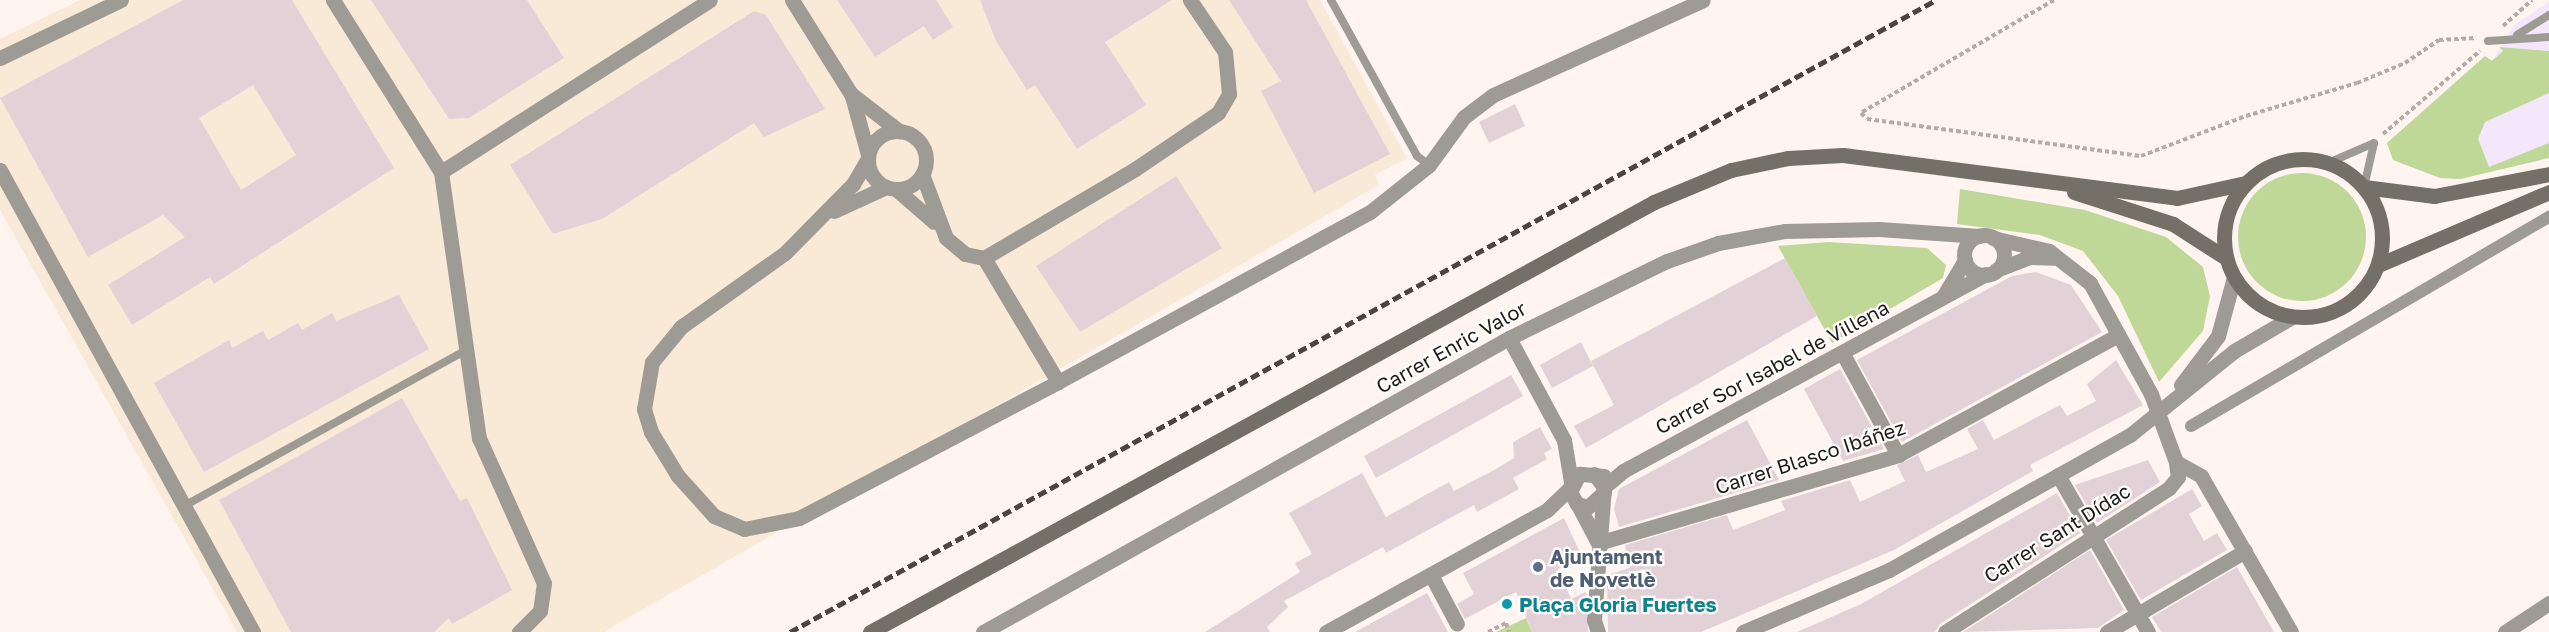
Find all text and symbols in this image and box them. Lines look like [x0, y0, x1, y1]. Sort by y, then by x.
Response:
street label: Carrer Sor Isabel de Villena [1651, 295, 1893, 439]
street label: Carrer Enric Valor [1372, 296, 1530, 398]
street label: Carrer Blasco Ibáñez [1712, 415, 1908, 499]
street label: Carrer Sant Dídac [1980, 478, 2134, 588]
place label: Ajuntament de Novetlè [1550, 544, 1663, 591]
marker: Ajuntament de Novetlè [1531, 560, 1545, 574]
place label: Plaça Gloria Fuertes [1519, 592, 1717, 616]
marker: Plaça Gloria Fuertes [1500, 597, 1514, 611]

